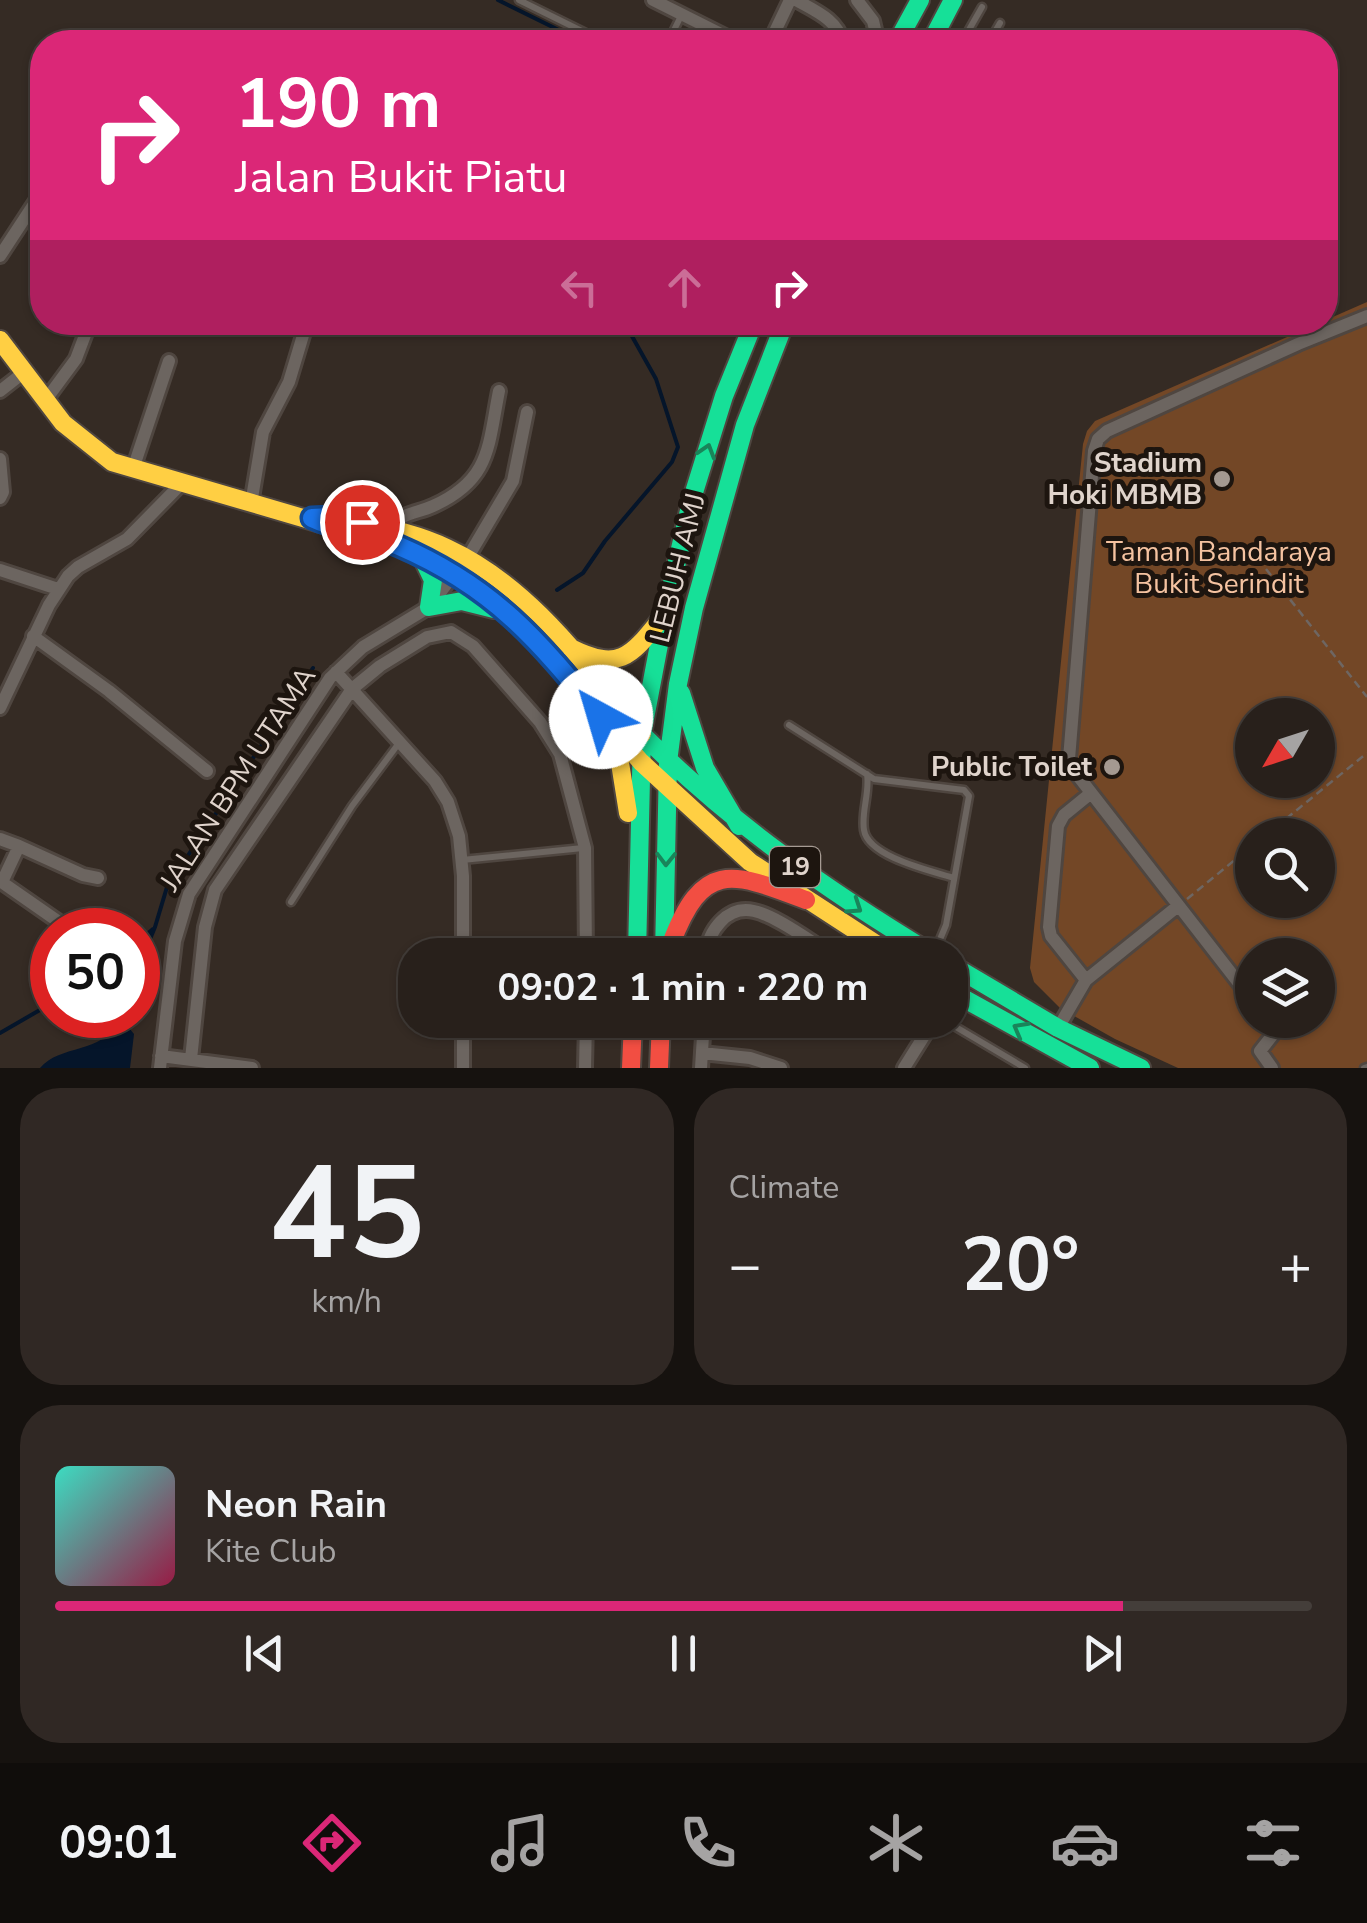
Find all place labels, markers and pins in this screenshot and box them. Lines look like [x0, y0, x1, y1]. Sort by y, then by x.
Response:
place label: Stadium Hoki MBMB [1047, 444, 1202, 514]
marker: Stadium Hoki MBMB [1211, 468, 1233, 490]
pin [320, 480, 405, 565]
place label: Public Toilet [931, 748, 1092, 786]
marker: Public Toilet [1101, 756, 1123, 778]

